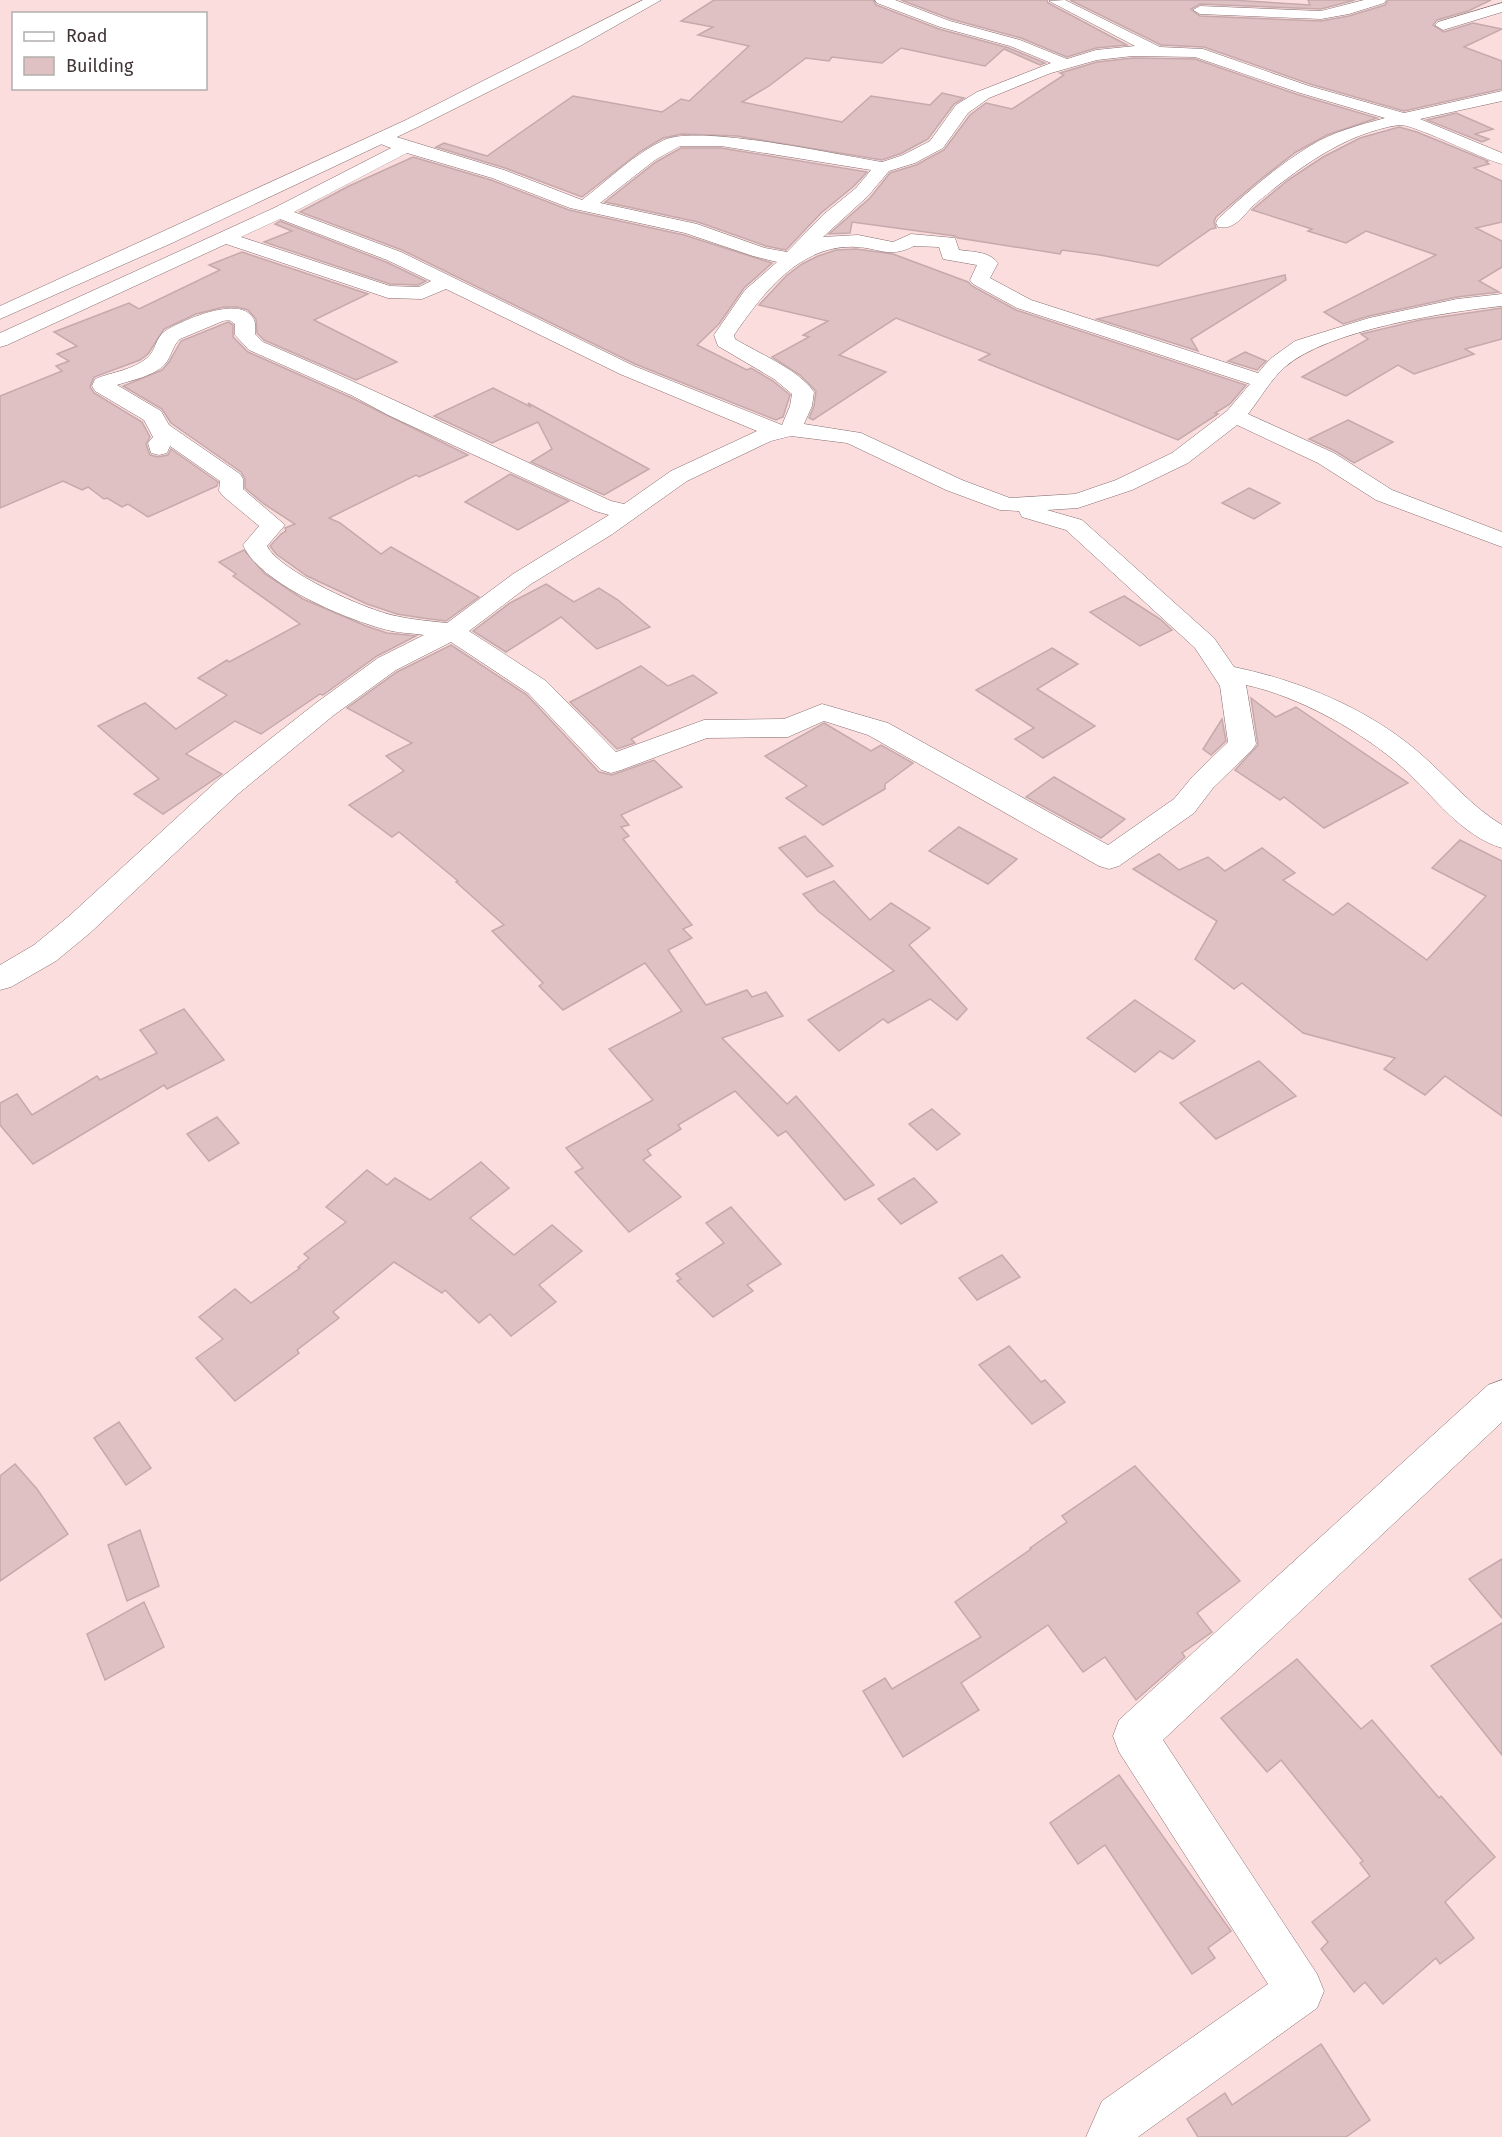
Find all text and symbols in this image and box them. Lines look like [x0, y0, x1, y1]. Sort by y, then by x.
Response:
legend [12, 12, 207, 90]
text: Road [66, 25, 108, 47]
text: Building [66, 55, 134, 77]

